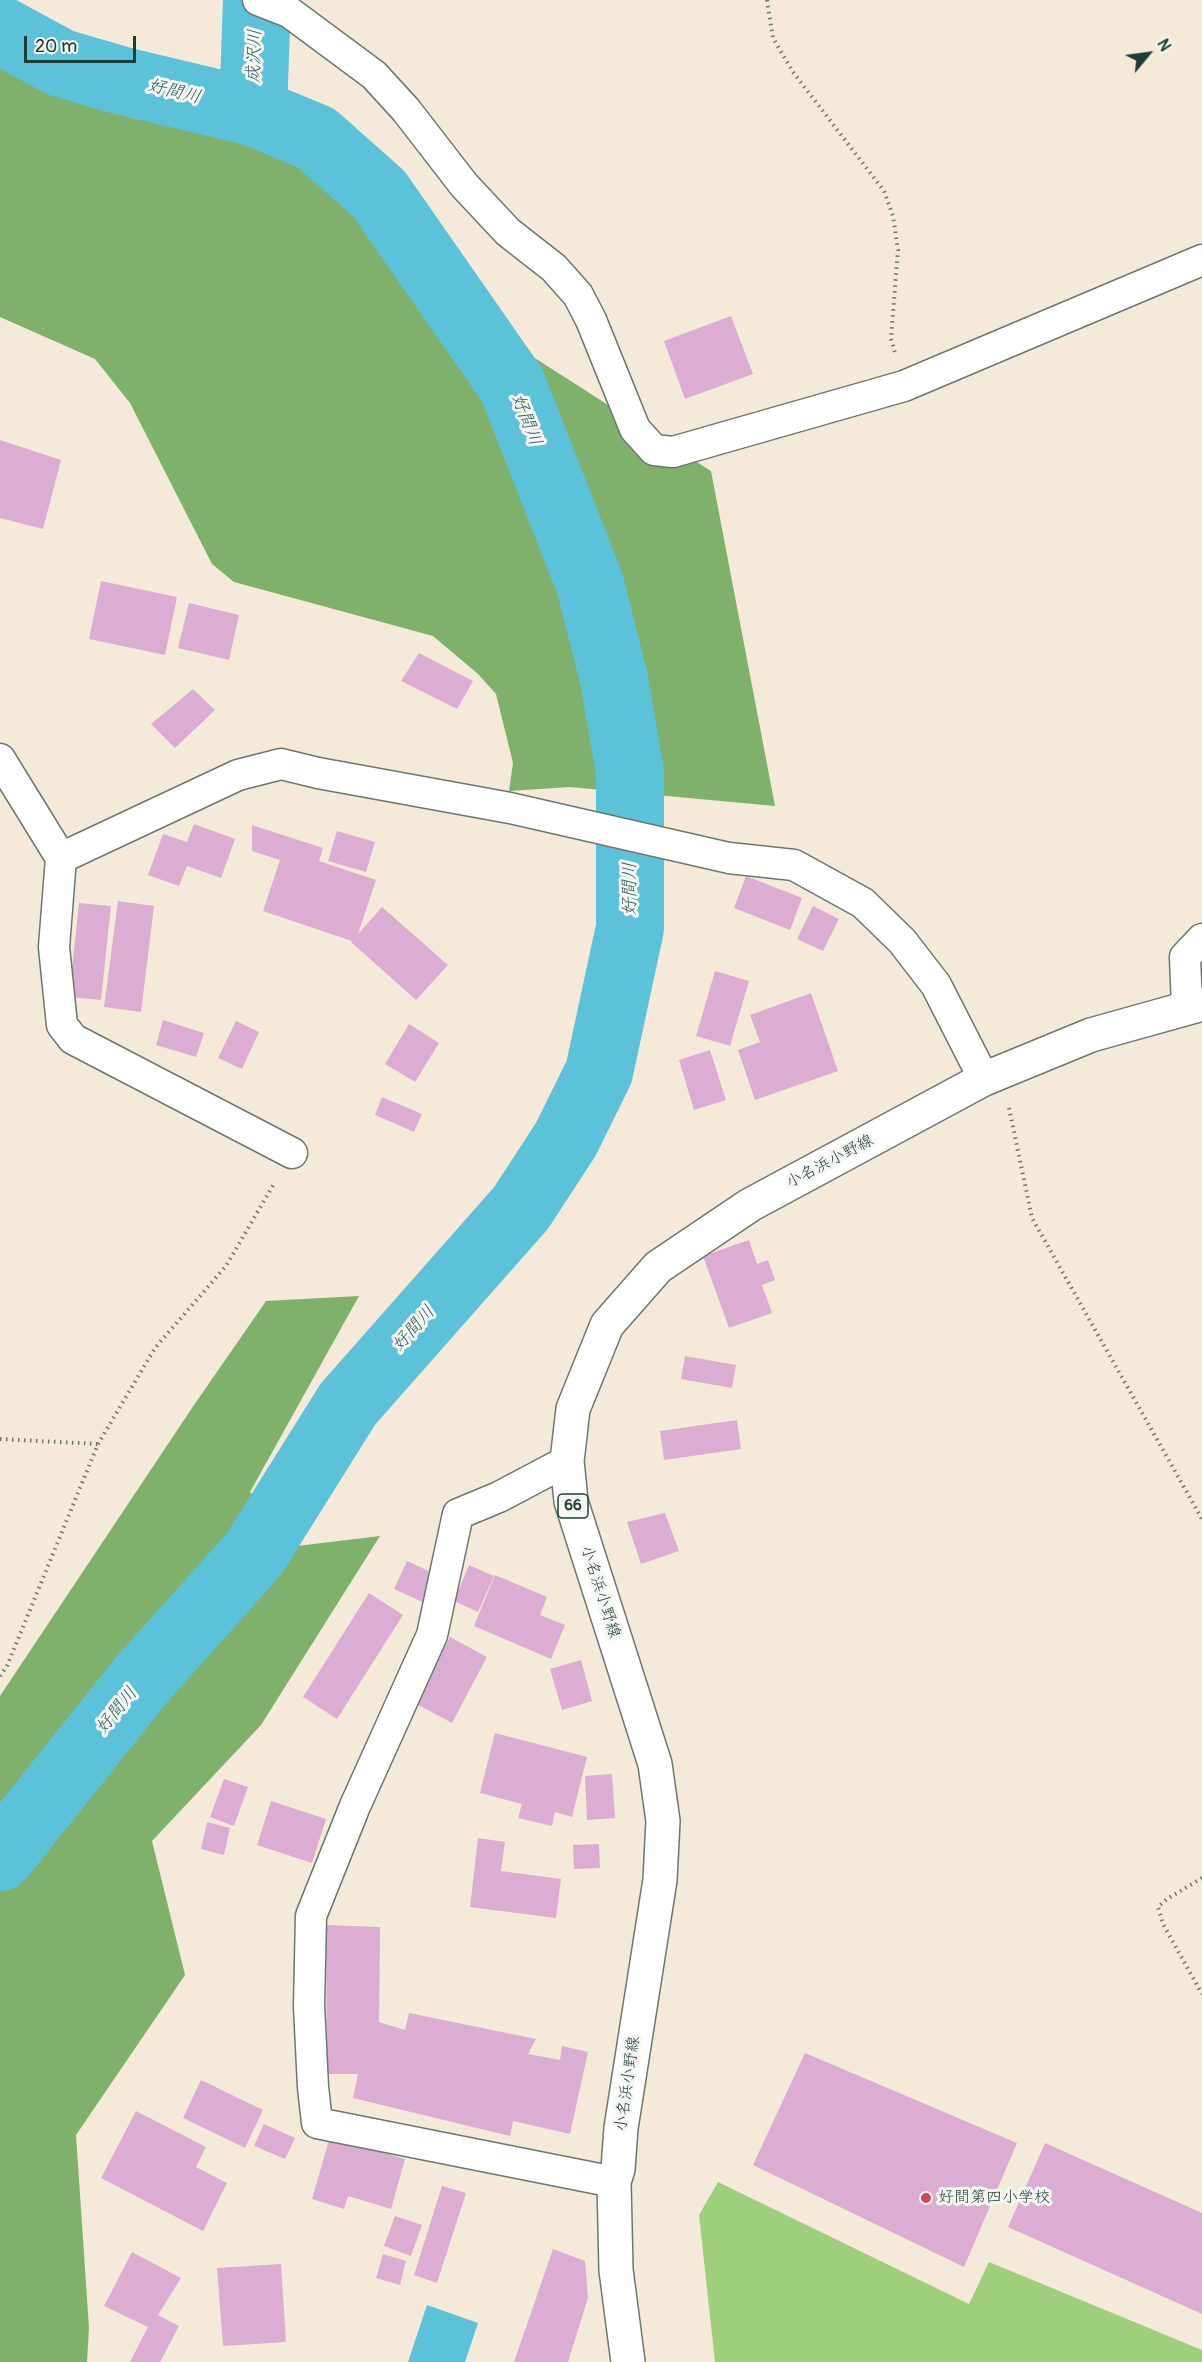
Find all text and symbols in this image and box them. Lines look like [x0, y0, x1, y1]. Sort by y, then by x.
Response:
scale bar [27, 24, 140, 62]
north arrow [1118, 24, 1178, 84]
water label: 成沢川 [243, 29, 267, 83]
text: 20 m [35, 35, 77, 58]
text: N [1152, 36, 1175, 55]
water label: 好間川 [145, 75, 203, 109]
water label: 好間川 [506, 391, 546, 449]
water label: 好間川 [619, 862, 641, 916]
street label: 小名浜小野線 [783, 1131, 877, 1193]
water label: 好間川 [388, 1302, 440, 1356]
road number: 66 [558, 1494, 588, 1518]
street label: 小名浜小野線 [576, 1543, 624, 1641]
water label: 好間川 [92, 1683, 142, 1739]
street label: 小名浜小野線 [612, 2035, 644, 2133]
place label: 好間第四小学校 [938, 2188, 1050, 2208]
marker: 好間第四小学校 [919, 2191, 933, 2205]

